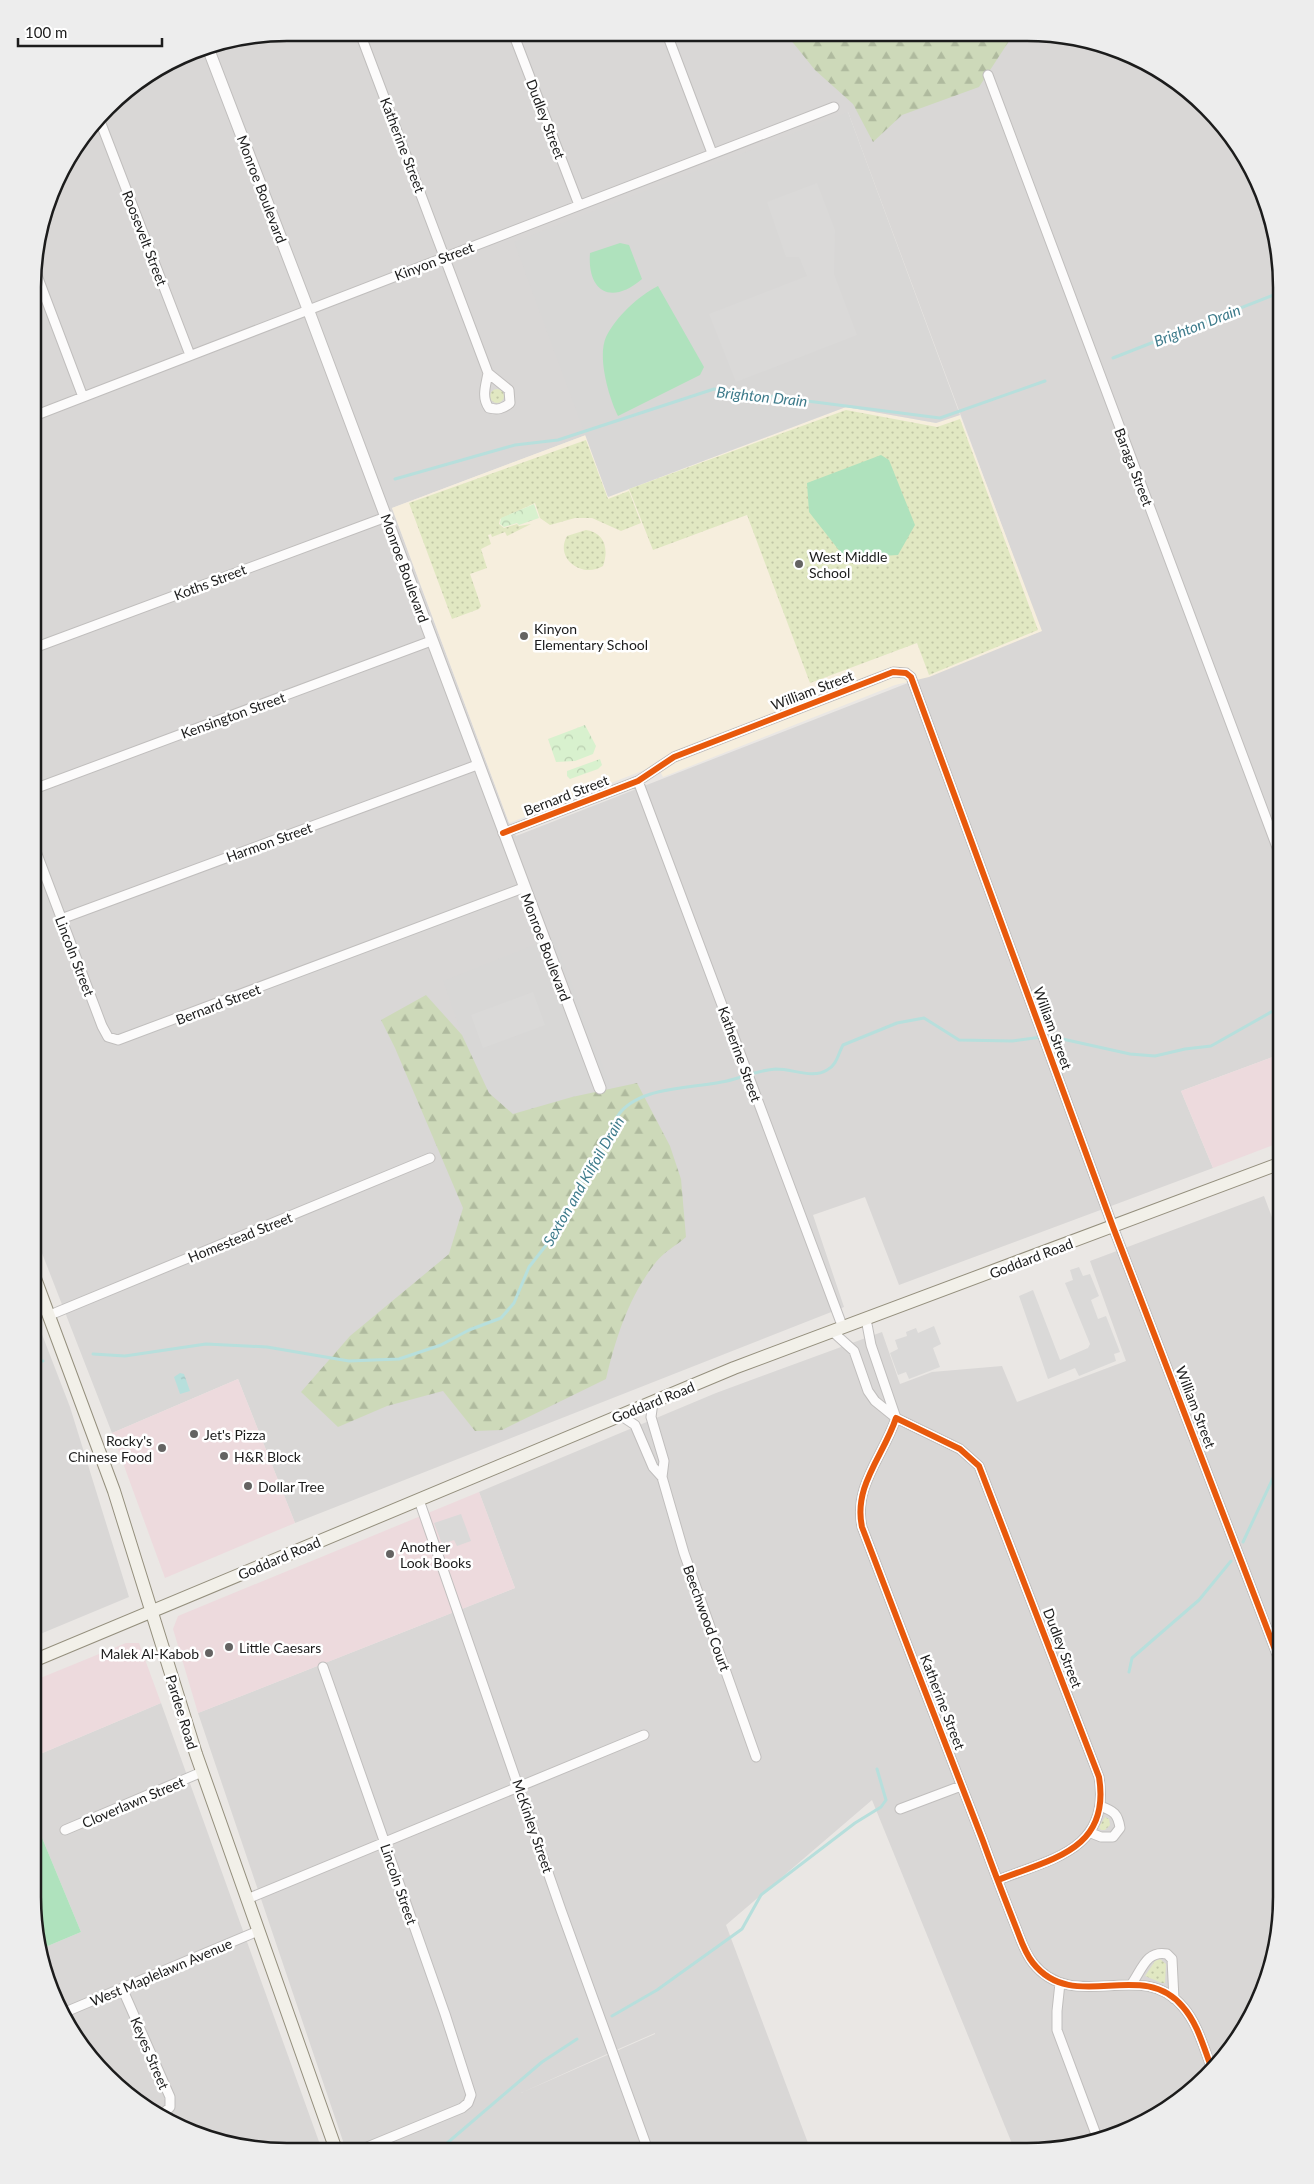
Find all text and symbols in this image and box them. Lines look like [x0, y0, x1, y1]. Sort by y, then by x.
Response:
scale bar [18, 15, 161, 47]
text: 100 m [25, 23, 67, 41]
street label: Dudley Street [523, 77, 569, 161]
street label: Katherine Street [377, 95, 429, 195]
street label: Monroe Boulevard [234, 133, 290, 245]
street label: Roosevelt Street [119, 188, 171, 288]
street label: Kinyon Street [392, 238, 476, 284]
water label: Brighton Drain [1151, 300, 1243, 350]
water label: Brighton Drain [716, 382, 808, 410]
street label: Baraga Street [1111, 425, 1157, 509]
street label: Monroe Boulevard [377, 511, 433, 625]
place label: West Middle School [809, 548, 887, 581]
marker: West Middle School [793, 558, 805, 570]
street label: Koths Street [172, 560, 248, 604]
place label: Kinyon Elementary School [534, 620, 648, 653]
marker: Kinyon Elementary School [518, 630, 530, 642]
street label: William Street [768, 667, 856, 713]
street label: Kensington Street [179, 688, 287, 742]
street label: Bernard Street [521, 771, 611, 819]
street label: Harmon Street [224, 819, 314, 865]
street label: Monroe Boulevard [518, 891, 574, 1003]
street label: Lincoln Street [52, 914, 98, 998]
street label: Bernard Street [173, 980, 263, 1028]
street label: William Street [1030, 984, 1076, 1072]
street label: Katherine Street [715, 1004, 765, 1104]
water label: Sexton and Kilfoil Drain [539, 1113, 627, 1249]
street label: Homestead Street [185, 1208, 295, 1266]
street label: Goddard Road [987, 1234, 1075, 1282]
street label: William Street [1173, 1363, 1219, 1451]
street label: Goddard Road [609, 1378, 697, 1426]
place label: Jet's Pizza [204, 1426, 266, 1443]
marker: Jet's Pizza [188, 1428, 200, 1440]
place label: Rocky's Chinese Food [68, 1432, 152, 1465]
marker: Rocky's Chinese Food [156, 1442, 168, 1454]
place label: H&R Block [234, 1448, 302, 1465]
marker: H&R Block [218, 1450, 230, 1462]
place label: Dollar Tree [258, 1478, 324, 1495]
marker: Dollar Tree [242, 1480, 254, 1492]
street label: Goddard Road [235, 1533, 323, 1583]
place label: Another Look Books [400, 1538, 471, 1571]
marker: Another Look Books [384, 1548, 396, 1560]
street label: Beechwood Court [680, 1563, 734, 1673]
street label: Dudley Street [1040, 1606, 1086, 1690]
place label: Little Caesars [239, 1639, 321, 1656]
marker: Little Caesars [223, 1641, 235, 1653]
place label: Malek Al-Kabob [101, 1645, 199, 1662]
marker: Malek Al-Kabob [203, 1647, 215, 1659]
street label: Katherine Street [917, 1652, 969, 1752]
street label: Pardee Road [163, 1673, 201, 1751]
street label: Cloverlawn Street [79, 1773, 187, 1831]
street label: McKinley Street [509, 1777, 557, 1875]
street label: Lincoln Street [377, 1841, 421, 1927]
street label: West Maplelawn Avenue [87, 1934, 235, 2010]
street label: Keyes Street [127, 2014, 173, 2092]

